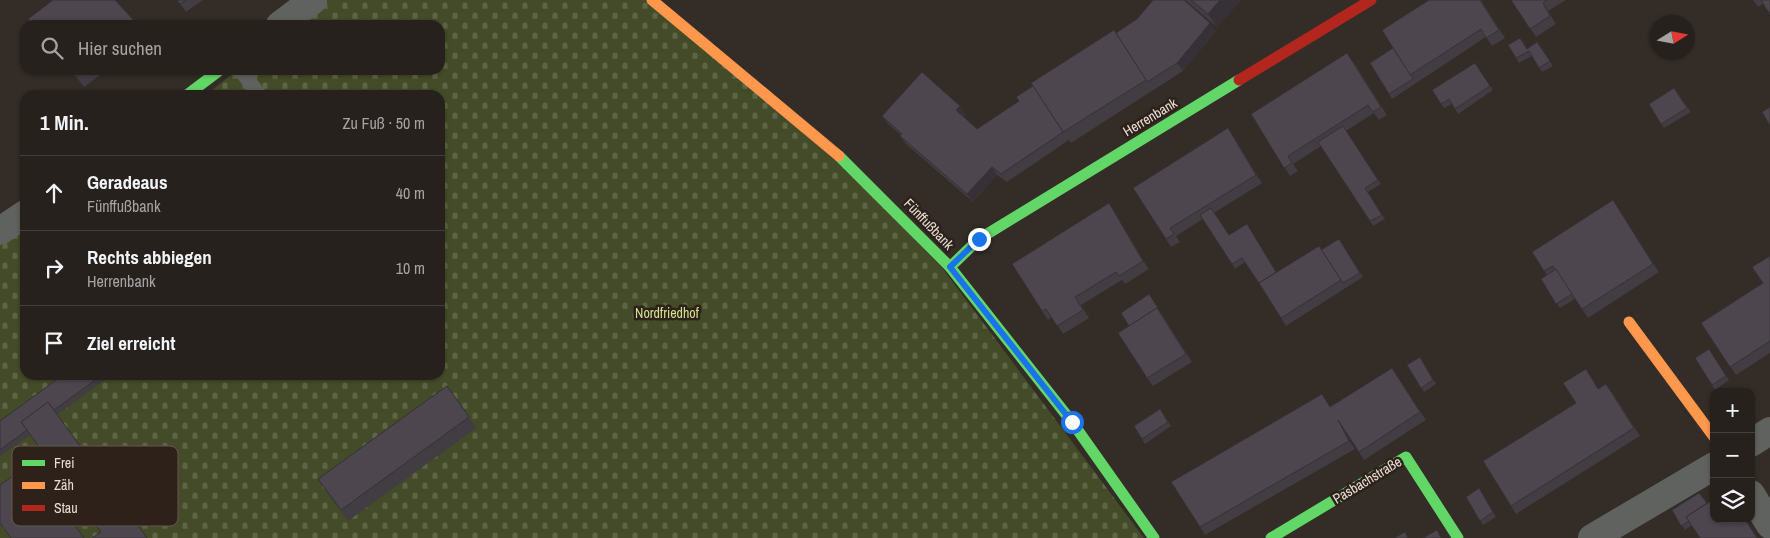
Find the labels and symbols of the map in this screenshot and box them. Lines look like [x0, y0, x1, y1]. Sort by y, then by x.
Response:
north arrow [1650, 15, 1695, 60]
street label: Herrenbank [1120, 94, 1181, 140]
street label: Fünffußbank [900, 195, 958, 254]
route end [968, 228, 991, 251]
park label: Nordfriedhof [635, 304, 700, 322]
route start [1061, 411, 1084, 434]
legend [12, 446, 178, 526]
street label: Pasbachstraße [1329, 452, 1405, 508]
text: Frei [54, 454, 74, 472]
text: Zäh [54, 476, 74, 494]
text: Stau [54, 499, 78, 517]

